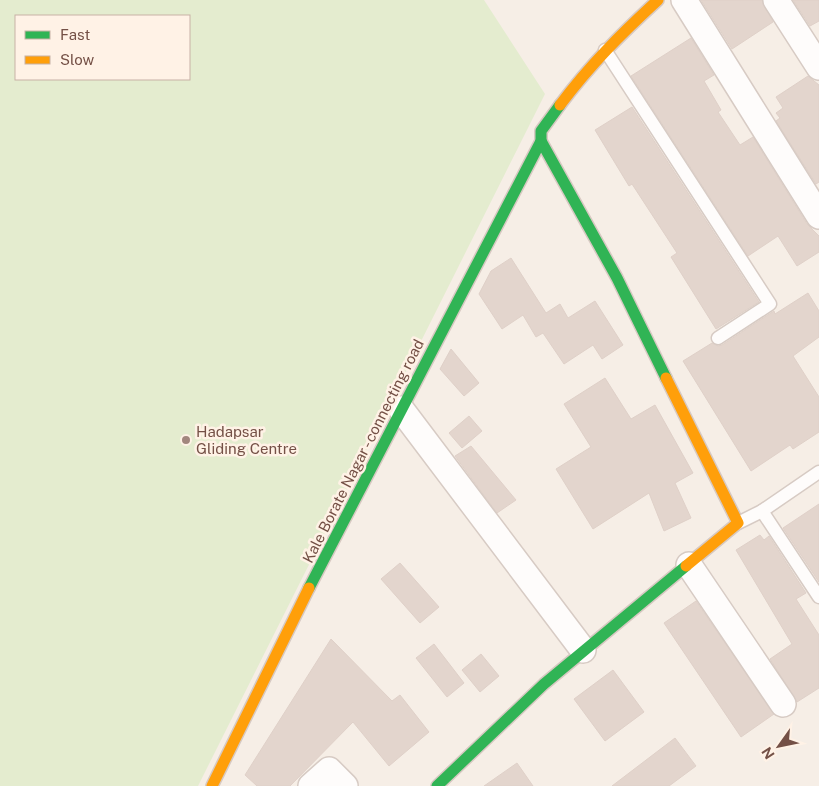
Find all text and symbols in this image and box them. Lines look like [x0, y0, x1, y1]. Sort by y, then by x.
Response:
legend [15, 15, 190, 80]
text: Fast [60, 26, 90, 43]
text: Slow [60, 51, 95, 68]
street label: Kale Borate Nagar - connecting road [299, 336, 427, 566]
place label: Hadapsar Gliding Centre [196, 423, 297, 457]
marker: Hadapsar Gliding Centre [180, 434, 192, 446]
north arrow [754, 721, 804, 771]
text: N [758, 744, 778, 762]

